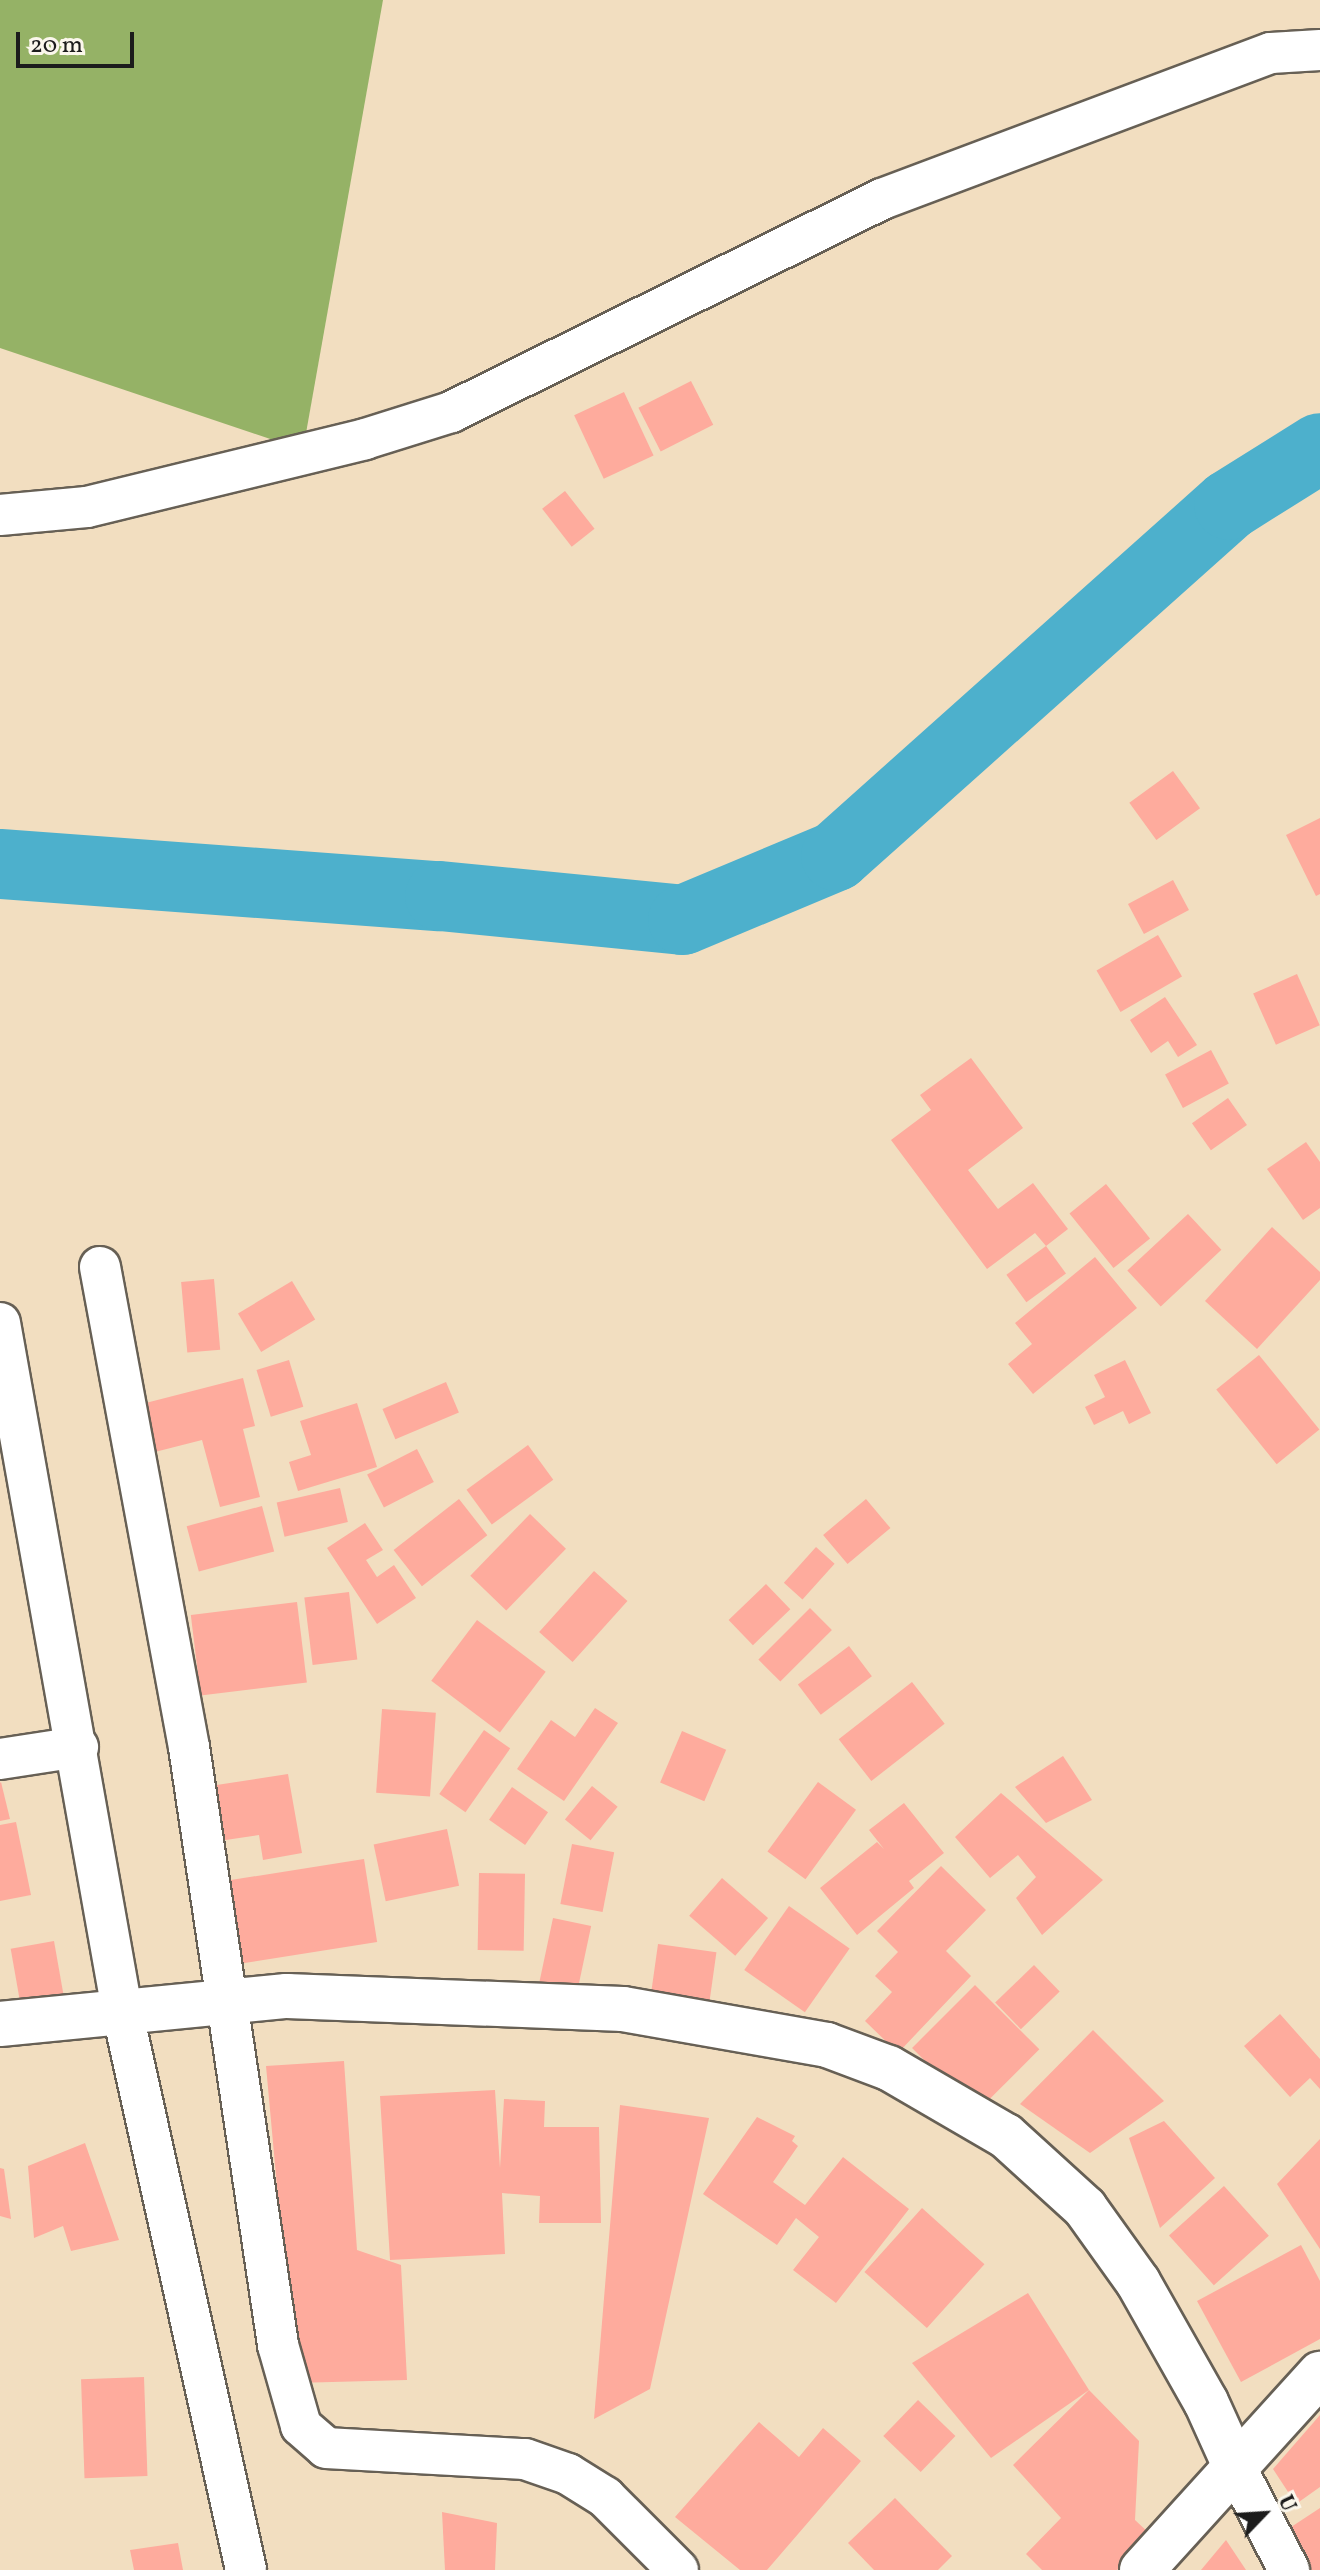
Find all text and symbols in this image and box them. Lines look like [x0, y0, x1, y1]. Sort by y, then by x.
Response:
scale bar [20, 16, 138, 66]
text: 20 m [30, 29, 83, 63]
north arrow [1224, 2474, 1304, 2554]
text: U [1269, 2490, 1303, 2517]

